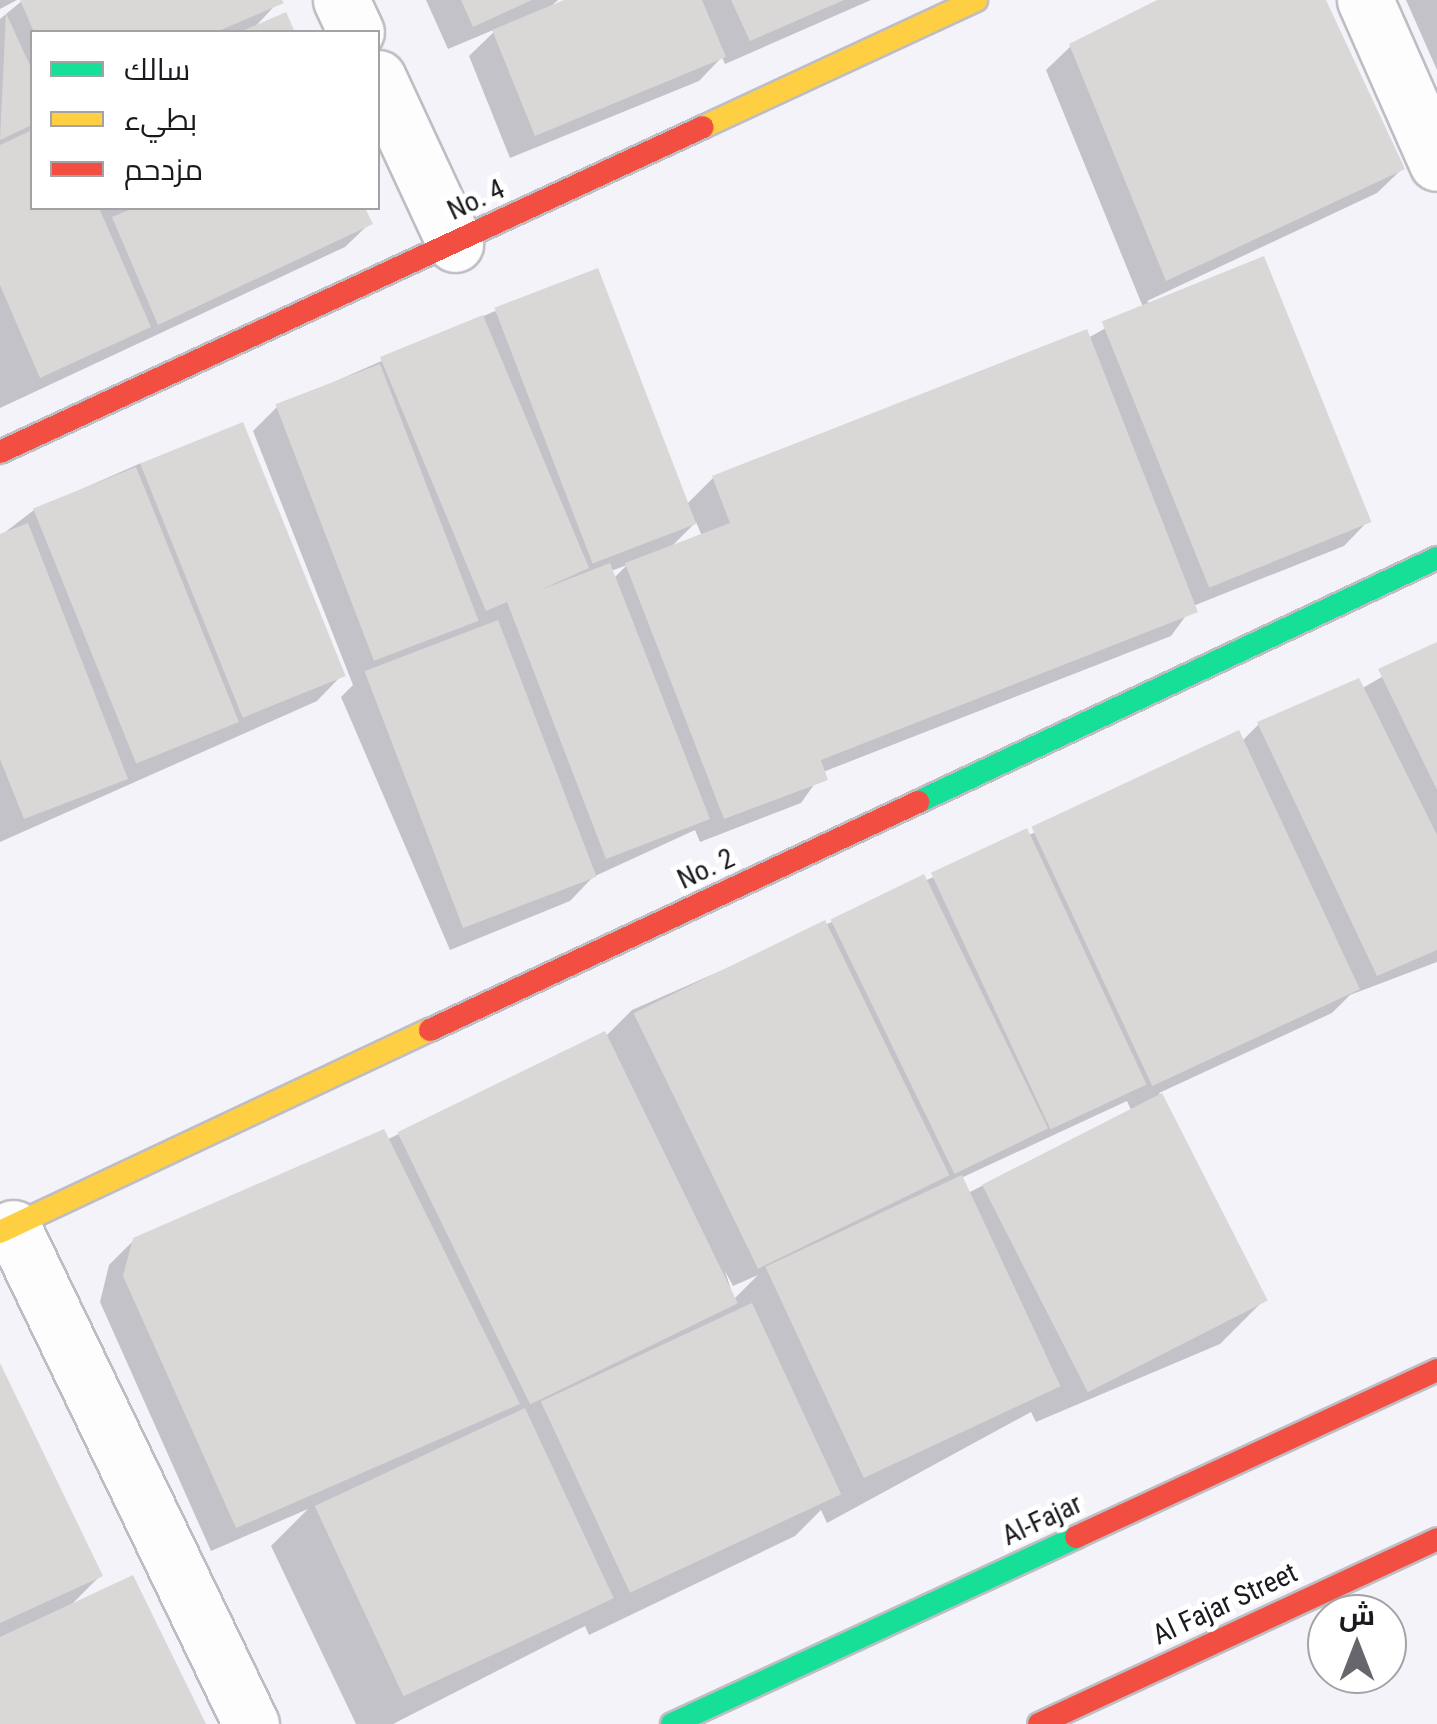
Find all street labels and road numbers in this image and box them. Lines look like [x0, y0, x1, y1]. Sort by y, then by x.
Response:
street label: No. 4 [442, 172, 510, 228]
street label: No. 2 [672, 841, 740, 897]
street label: Al-Fajar [997, 1487, 1087, 1553]
street label: Al Fajar Street [1147, 1556, 1303, 1652]

